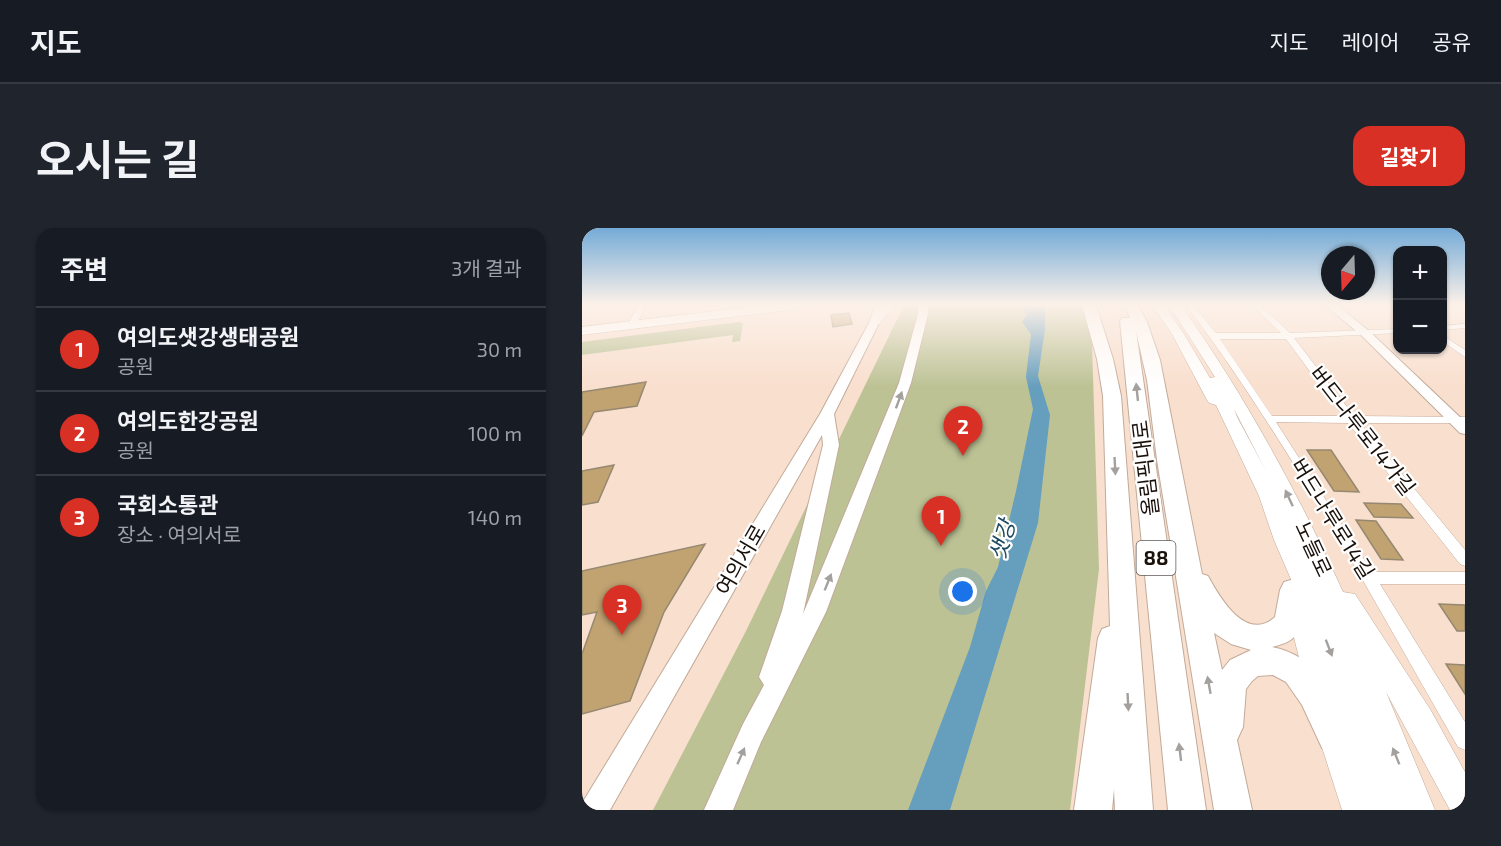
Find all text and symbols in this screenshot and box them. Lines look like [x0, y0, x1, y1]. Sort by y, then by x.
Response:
text: 지도 [30, 25, 82, 59]
text: 지도 [1270, 29, 1308, 54]
text: 레이어 [1341, 29, 1399, 54]
text: 공유 [1432, 29, 1471, 54]
button: 길찾기 [1353, 126, 1465, 186]
text: 오시는 길 [36, 133, 200, 183]
north arrow [1321, 246, 1375, 300]
map controls [1393, 246, 1447, 354]
button: + [1393, 246, 1447, 300]
text: 주변 [60, 253, 108, 284]
text: 3개 결과 [451, 256, 522, 280]
button: − [1393, 300, 1447, 354]
text: 여의도샛강생태공원 [117, 323, 299, 349]
text: 1 [75, 337, 84, 361]
text: 30 m [477, 337, 522, 361]
text: 공원 [117, 354, 154, 378]
street label: 버드나루로14가길 [1305, 361, 1421, 499]
one-way arrow [1132, 382, 1142, 401]
one-way arrow [894, 391, 904, 409]
pin: 2 [944, 406, 982, 456]
text: 여의도한강공원 [117, 407, 259, 433]
street label: 올림픽대로 [1126, 419, 1163, 518]
text: 2 [74, 421, 85, 445]
text: 100 m [468, 421, 522, 445]
text: 공원 [117, 438, 154, 462]
street label: 버드나루로14길 [1286, 453, 1380, 583]
one-way arrow [1111, 456, 1120, 475]
one-way arrow [1284, 490, 1293, 507]
text: 국회소통관 [117, 491, 218, 517]
pin: 1 [922, 496, 960, 546]
text: 3 [74, 505, 85, 529]
text: 140 m [468, 505, 522, 529]
water label: 샛강 [983, 514, 1020, 563]
street label: 노들로 [1291, 517, 1338, 580]
street label: 여의서로 [710, 520, 770, 599]
text: 장소 · 여의서로 [117, 522, 241, 546]
road number: 88 [1136, 541, 1176, 575]
one-way arrow [823, 572, 833, 590]
your location [948, 577, 977, 606]
pin: 3 [602, 586, 642, 635]
one-way arrow [1325, 639, 1335, 657]
one-way arrow [1204, 675, 1213, 694]
one-way arrow [1123, 693, 1133, 712]
one-way arrow [1175, 742, 1185, 761]
one-way arrow [1391, 746, 1401, 764]
one-way arrow [737, 748, 746, 765]

